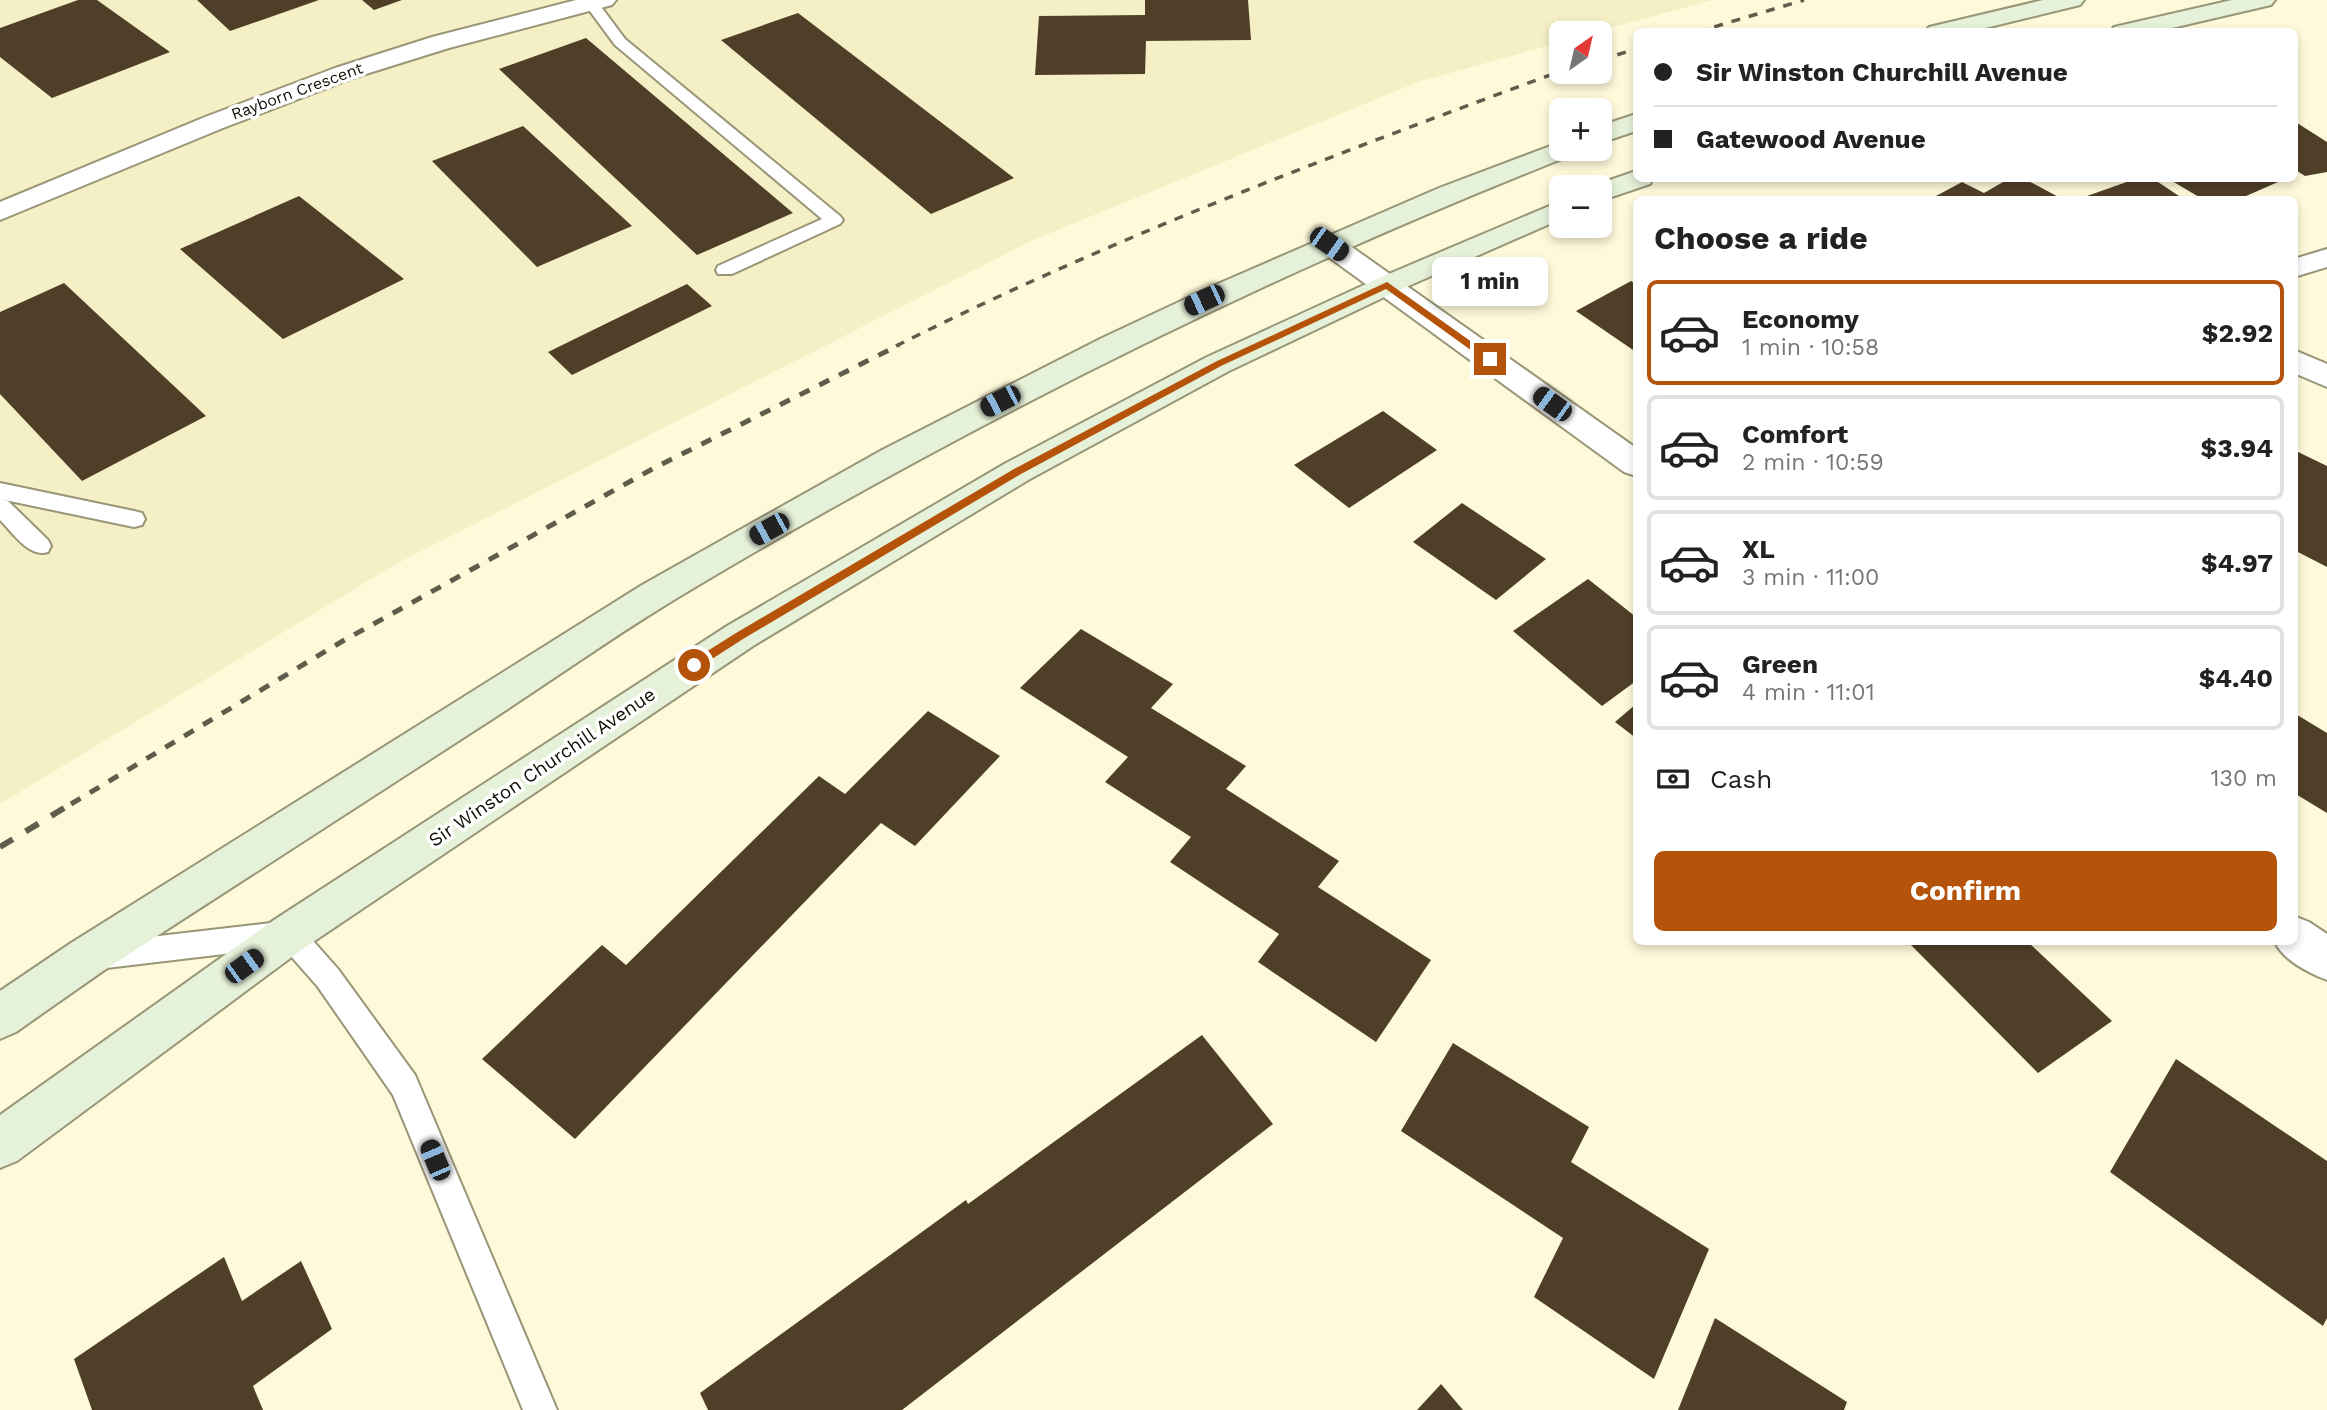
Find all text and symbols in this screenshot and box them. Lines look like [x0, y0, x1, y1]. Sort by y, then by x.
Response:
north arrow [1549, 21, 1612, 84]
map controls [1549, 21, 1612, 238]
text: Sir Winston Churchill Avenue [1696, 57, 2068, 87]
street label: Rayborn Crescent [229, 58, 366, 124]
button: + [1549, 98, 1612, 161]
text: Gatewood Avenue [1696, 124, 1926, 154]
button: − [1549, 175, 1612, 238]
text: Choose a ride [1654, 219, 1868, 257]
car [1306, 223, 1353, 265]
callout: 1 min [1432, 258, 1548, 306]
text: 1 min [1460, 268, 1520, 295]
car [1181, 282, 1228, 318]
icon: car [1658, 301, 1721, 364]
text: Economy [1742, 304, 1859, 334]
text: $2.92 [2202, 318, 2273, 348]
text: 1 min · 10:58 [1742, 334, 1879, 361]
route end [1474, 343, 1506, 375]
car [977, 382, 1024, 420]
car [1529, 383, 1576, 425]
icon: car [1658, 416, 1721, 479]
text: Comfort [1742, 419, 1848, 449]
text: $3.94 [2201, 433, 2273, 463]
text: 2 min · 10:59 [1742, 449, 1884, 476]
car [746, 510, 793, 548]
icon: car [1658, 531, 1721, 594]
text: XL [1742, 534, 1775, 564]
text: $4.97 [2201, 548, 2273, 578]
text: 3 min · 11:00 [1742, 564, 1879, 591]
icon: car [1658, 646, 1721, 709]
route start [678, 649, 710, 681]
text: Green [1742, 649, 1818, 679]
text: $4.40 [2199, 663, 2273, 693]
text: 4 min · 11:01 [1742, 679, 1875, 706]
street label: Sir Winston Churchill Avenue [424, 682, 660, 852]
icon: cash [1654, 760, 1692, 798]
text: Cash [1710, 764, 1772, 794]
text: 130 m [2211, 765, 2277, 792]
button: Confirm [1654, 851, 2277, 931]
car [221, 945, 268, 987]
car [418, 1137, 453, 1183]

